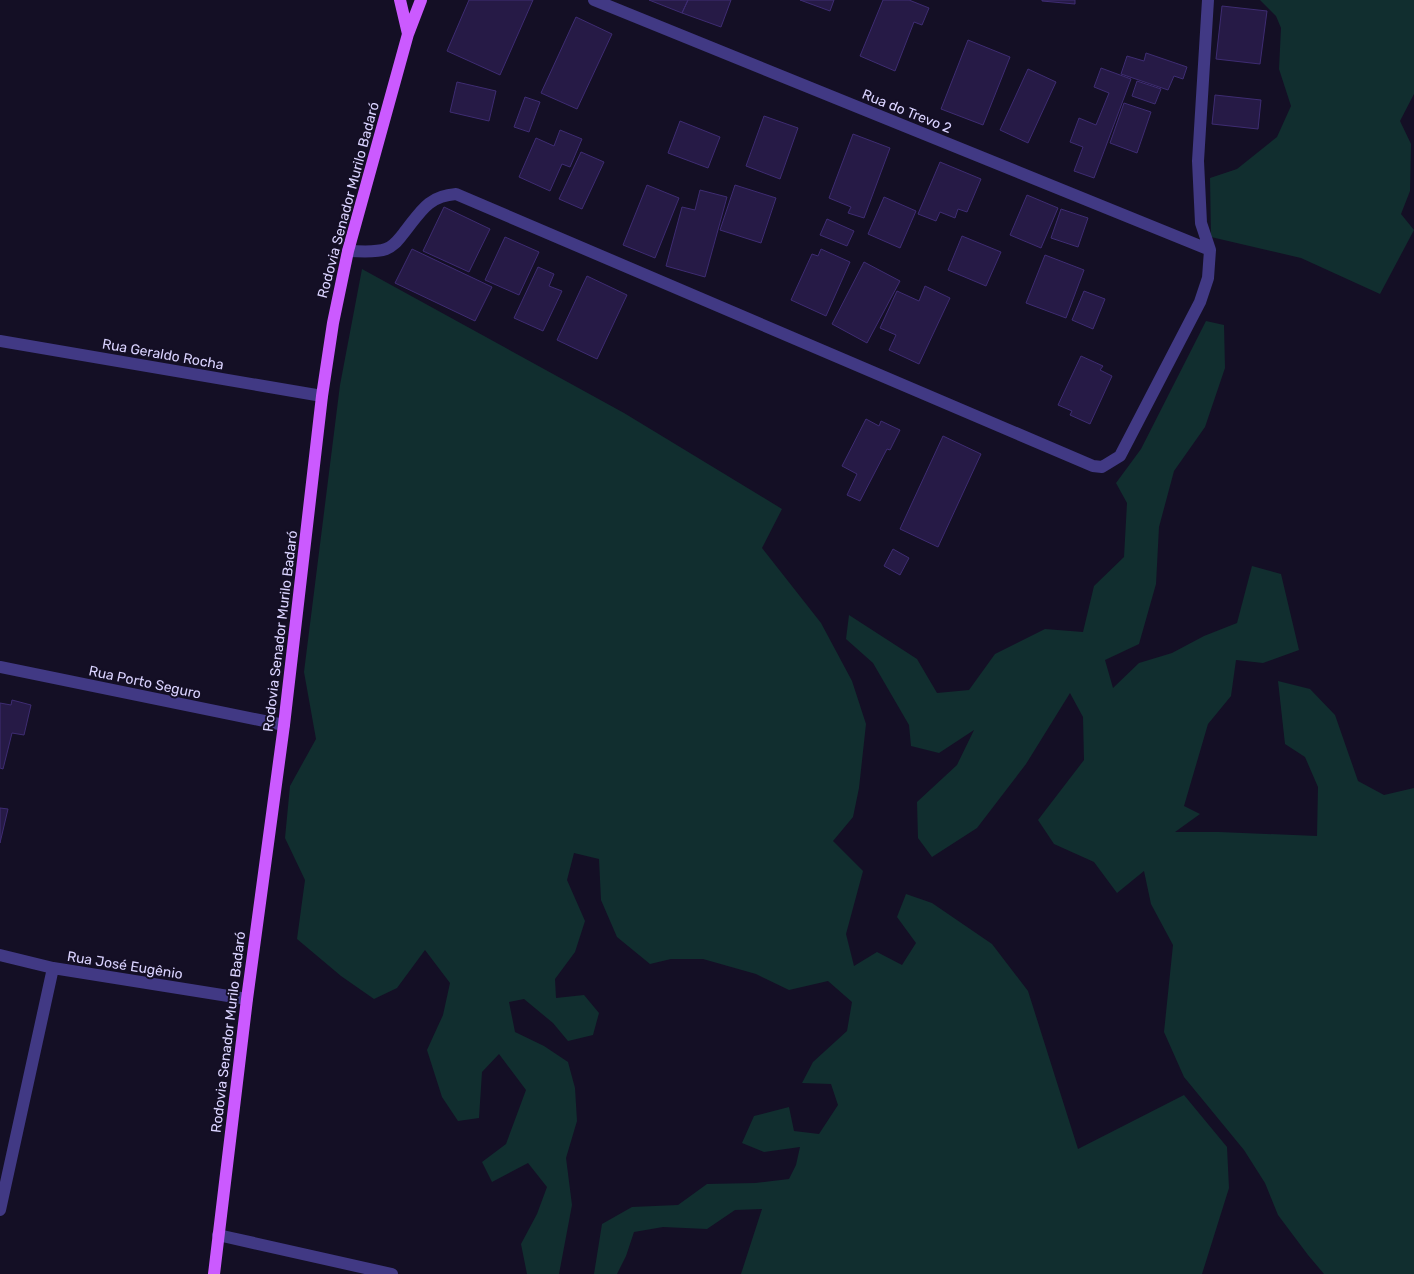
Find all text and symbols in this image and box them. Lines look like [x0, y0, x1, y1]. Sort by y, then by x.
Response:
street label: Rua do Trevo 2 [860, 86, 954, 137]
street label: Rodovia Senador Murilo Badaró [314, 100, 383, 300]
street label: Rua Geraldo Rocha [101, 335, 225, 374]
street label: Rodovia Senador Murilo Badaró [260, 529, 301, 733]
street label: Rua Porto Seguro [87, 662, 203, 703]
street label: Rodovia Senador Murilo Badaró [208, 930, 249, 1134]
street label: Rua José Eugênio [66, 948, 184, 983]

